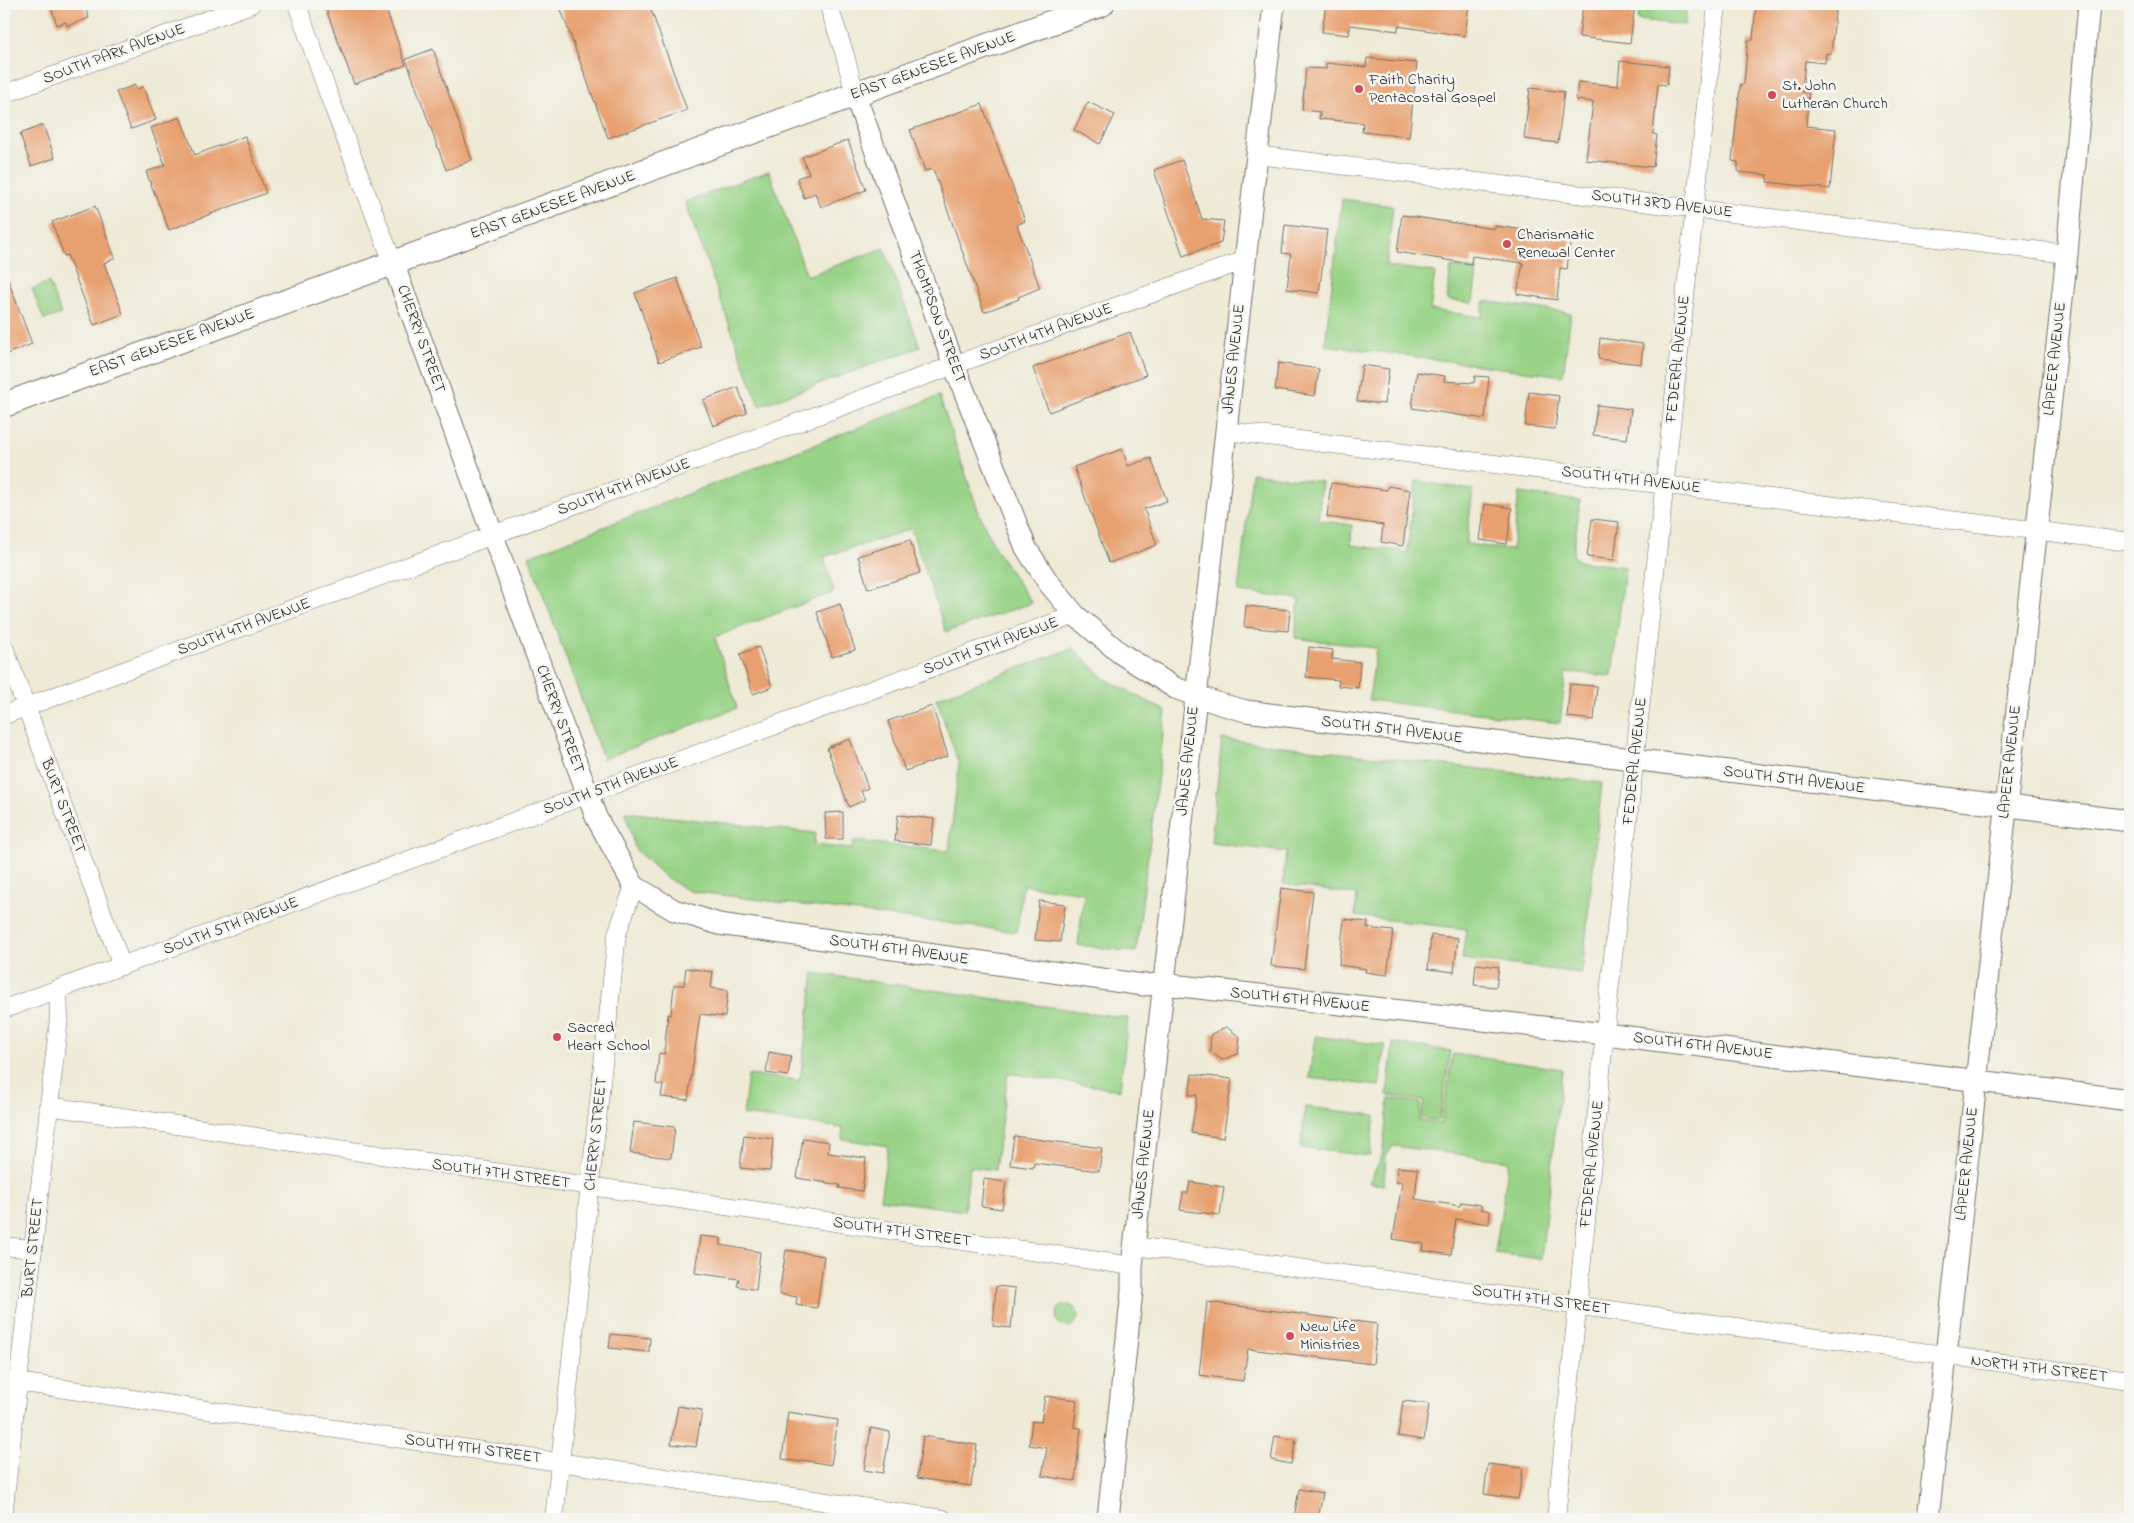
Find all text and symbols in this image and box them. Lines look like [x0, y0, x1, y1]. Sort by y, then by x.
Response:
street label: SOUTH PARK AVENUE [40, 17, 188, 91]
street label: EAST GENESEE AVENUE [847, 25, 1019, 107]
place label: Faith Charity Pentacostal Gospel [1368, 68, 1496, 110]
place label: St. John Lutheran Church [1782, 74, 1888, 116]
marker: Faith Charity Pentacostal Gospel [1353, 83, 1365, 95]
marker: St. John Lutheran Church [1766, 89, 1778, 101]
street label: EAST GENESEE AVENUE [467, 164, 639, 246]
street label: SOUTH 3RD AVENUE [1590, 183, 1734, 225]
place label: Charismatic Renewal Center [1517, 223, 1615, 265]
marker: Charismatic Renewal Center [1501, 238, 1513, 250]
street label: THOMPSON STREET [902, 247, 972, 387]
street label: CHERRY STREET [390, 281, 452, 397]
street label: FEDERAL AVENUE [1659, 294, 1697, 425]
street label: SOUTH 4TH AVENUE [976, 297, 1116, 367]
street label: LAPEER AVENUE [2037, 301, 2073, 417]
street label: EAST GENESEE AVENUE [86, 302, 258, 384]
street label: JANES AVENUE [1216, 303, 1252, 415]
street label: SOUTH 4TH AVENUE [554, 452, 694, 522]
street label: SOUTH 4TH AVENUE [1560, 460, 1702, 500]
street label: SOUTH 4TH AVENUE [174, 592, 314, 662]
street label: SOUTH 5TH AVENUE [920, 610, 1062, 682]
street label: CHERRY STREET [529, 661, 591, 777]
street label: FEDERAL AVENUE [1616, 696, 1654, 827]
street label: LAPEER AVENUE [1992, 704, 2028, 820]
street label: JANES AVENUE [1170, 705, 1206, 817]
street label: SOUTH 5TH AVENUE [1320, 709, 1464, 751]
street label: SOUTH 5TH AVENUE [540, 750, 682, 822]
street label: BURT STREET [34, 754, 92, 857]
street label: SOUTH 5TH AVENUE [1722, 759, 1866, 801]
street label: SOUTH 5TH AVENUE [160, 890, 302, 962]
street label: SOUTH 6TH AVENUE [828, 928, 970, 972]
street label: SOUTH 6TH AVENUE [1229, 981, 1371, 1019]
place label: Sacred Heart School [567, 1016, 651, 1058]
street label: SOUTH 6TH AVENUE [1632, 1026, 1774, 1066]
marker: Sacred Heart School [551, 1031, 563, 1043]
street label: CHERRY STREET [578, 1076, 614, 1192]
street label: FEDERAL AVENUE [1573, 1099, 1611, 1230]
street label: LAPEER AVENUE [1949, 1106, 1985, 1222]
street label: JANES AVENUE [1126, 1108, 1162, 1220]
street label: SOUTH 7TH STREET [430, 1152, 572, 1196]
street label: BURT STREET [16, 1197, 50, 1300]
street label: SOUTH 7TH STREET [831, 1210, 973, 1254]
street label: SOUTH 7TH STREET [1470, 1278, 1612, 1322]
place label: New Life Ministries [1300, 1315, 1360, 1357]
marker: New Life Ministries [1284, 1330, 1296, 1342]
street label: NORTH 7TH STREET [1969, 1349, 2109, 1389]
street label: SOUTH 9TH STREET [403, 1428, 543, 1470]

